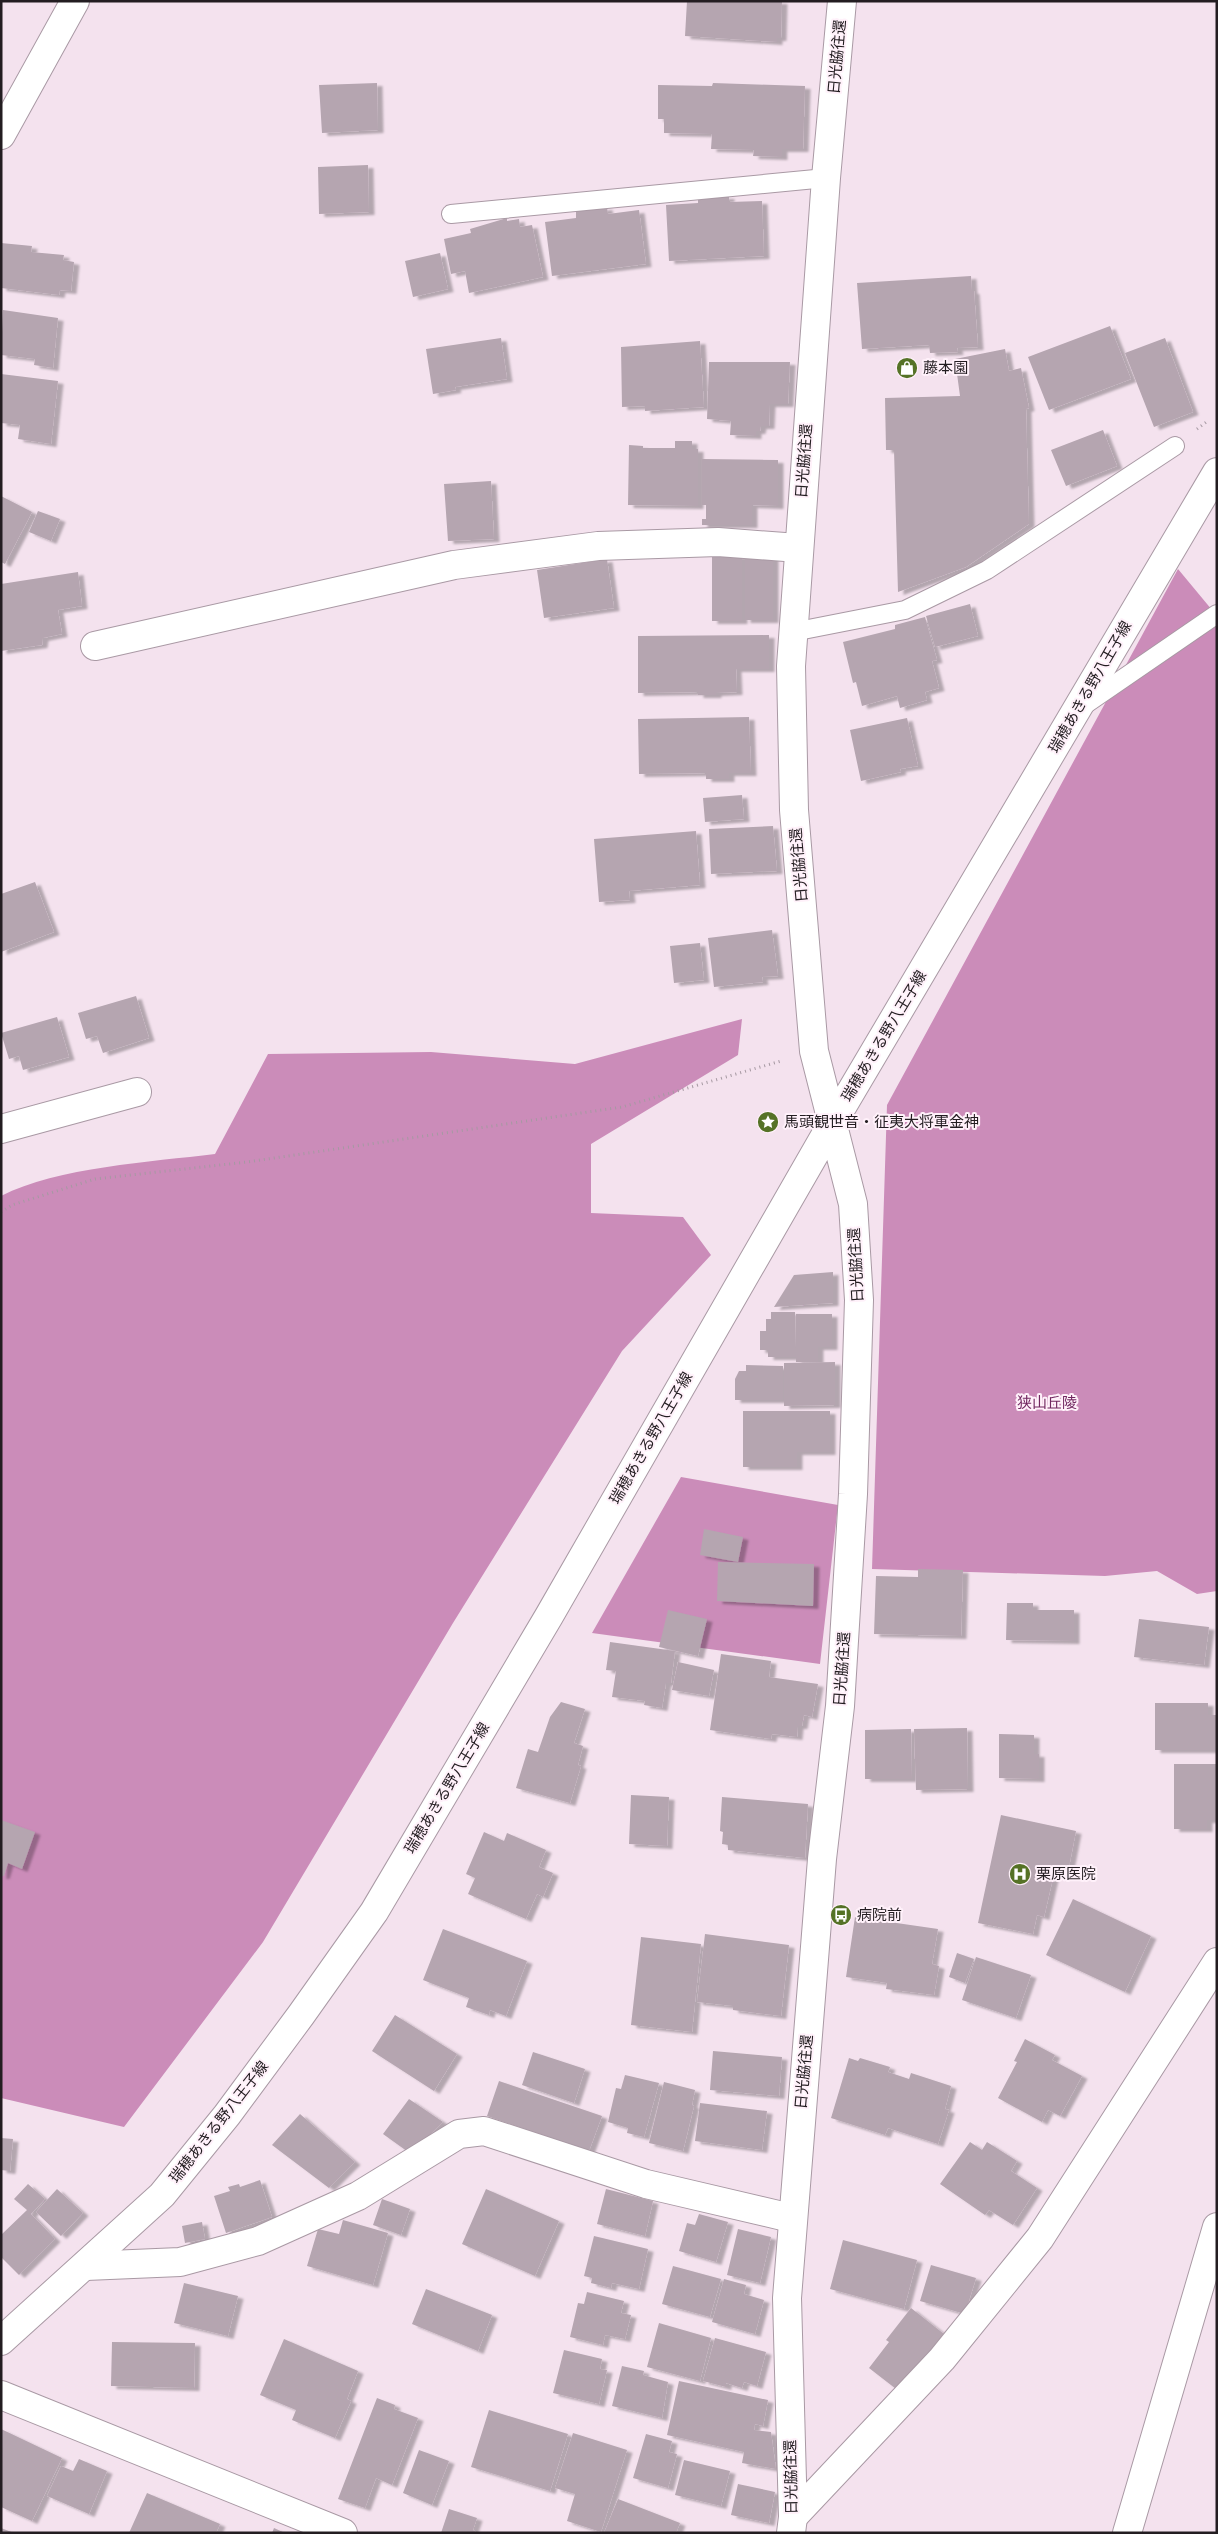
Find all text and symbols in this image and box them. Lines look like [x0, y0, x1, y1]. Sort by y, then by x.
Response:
street label: 日光脇往還 [825, 19, 849, 95]
shop icon: 藤本園 [895, 356, 919, 380]
place label: 藤本園 [923, 359, 968, 377]
street label: 日光脇往還 [792, 423, 816, 499]
street label: 瑞穂あきる野八王子線 [1045, 618, 1135, 756]
street label: 日光脇往還 [787, 827, 811, 903]
street label: 瑞穂あきる野八王子線 [838, 967, 930, 1105]
place icon: 馬頭観世音・征夷大将軍金神 [756, 1110, 780, 1134]
place label: 馬頭観世音・征夷大将軍金神 [784, 1113, 979, 1131]
street label: 日光脇往還 [845, 1227, 867, 1303]
street label: 瑞穂あきる野八王子線 [606, 1369, 696, 1507]
park label: 狭山丘陵 [1017, 1394, 1077, 1412]
street label: 日光脇往還 [830, 1631, 854, 1707]
street label: 瑞穂あきる野八王子線 [401, 1719, 493, 1857]
hospital icon: 栗原医院 [1008, 1862, 1032, 1886]
place label: 栗原医院 [1036, 1865, 1096, 1883]
bus stop icon: 病院前 [829, 1903, 853, 1927]
place label: 病院前 [857, 1906, 902, 1924]
street label: 日光脇往還 [792, 2034, 816, 2110]
street label: 瑞穂あきる野八王子線 [166, 2057, 272, 2187]
street label: 日光脇往還 [781, 2439, 801, 2515]

